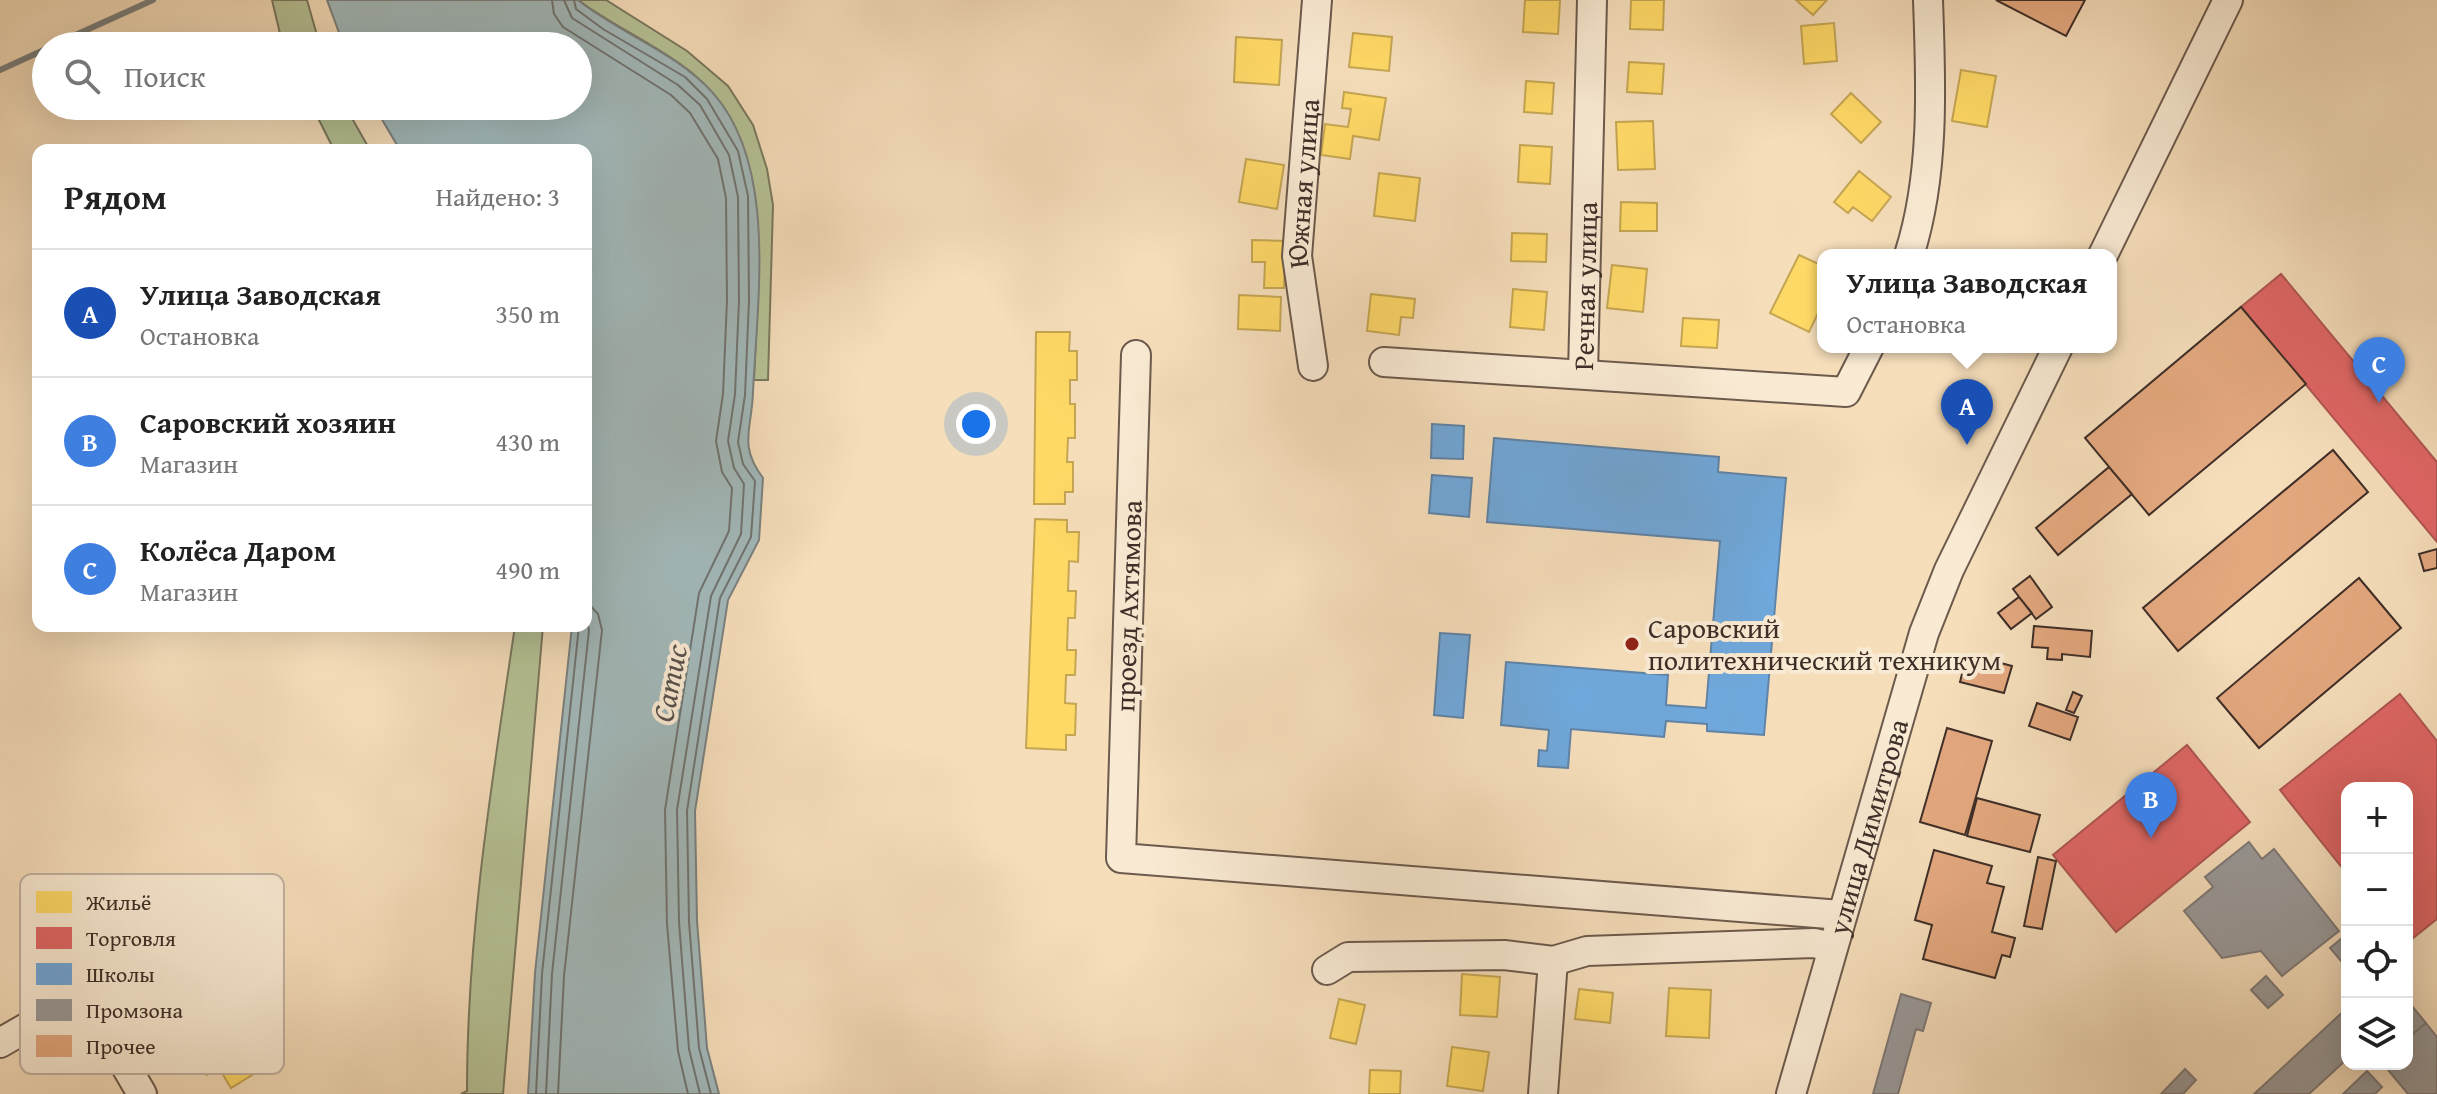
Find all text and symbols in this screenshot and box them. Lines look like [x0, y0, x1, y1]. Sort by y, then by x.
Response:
search box [32, 32, 592, 120]
icon: search [60, 54, 104, 98]
text: Поиск [124, 54, 206, 98]
street label: Южная улица [1275, 96, 1329, 271]
text: Рядом [64, 172, 167, 221]
text: Найдено: 3 [436, 177, 560, 216]
street label: Речная улица [1562, 201, 1607, 371]
popup [1817, 249, 2117, 353]
text: Улица Заводская [1847, 260, 2087, 304]
text: Улица Заводская [140, 272, 381, 316]
text: A [82, 294, 98, 333]
text: 350 m [495, 294, 560, 333]
text: Остановка [1847, 304, 1966, 343]
text: Остановка [140, 316, 259, 355]
pin: C [2353, 337, 2405, 403]
pin: A [1941, 379, 1993, 445]
text: Саровский хозяин [140, 400, 396, 444]
your location [956, 404, 996, 444]
text: B [82, 422, 98, 461]
text: 430 m [495, 422, 560, 461]
text: Магазин [140, 444, 238, 483]
street label: проезд Ахтямова [1103, 499, 1152, 713]
text: Колёса Даром [140, 528, 336, 572]
text: C [83, 550, 97, 589]
text: 490 m [495, 550, 560, 589]
text: Магазин [140, 572, 238, 611]
place label: Саровский политехнический техникум [1648, 607, 2001, 680]
marker: Саровский политехнический техникум [1623, 635, 1641, 653]
water label: Сатис [640, 639, 698, 725]
street label: улица Димитрова [1817, 713, 1918, 941]
pin: B [2125, 772, 2177, 838]
map controls [2341, 782, 2413, 1070]
button: + [2341, 782, 2413, 854]
button: − [2341, 854, 2413, 926]
legend [20, 874, 284, 1074]
text: Жильё [85, 886, 151, 918]
text: Торговля [86, 922, 176, 954]
button: locate [2341, 926, 2413, 998]
text: Школы [86, 958, 155, 990]
text: Промзона [86, 994, 184, 1026]
button: layers [2341, 998, 2413, 1070]
text: Прочее [86, 1030, 156, 1062]

